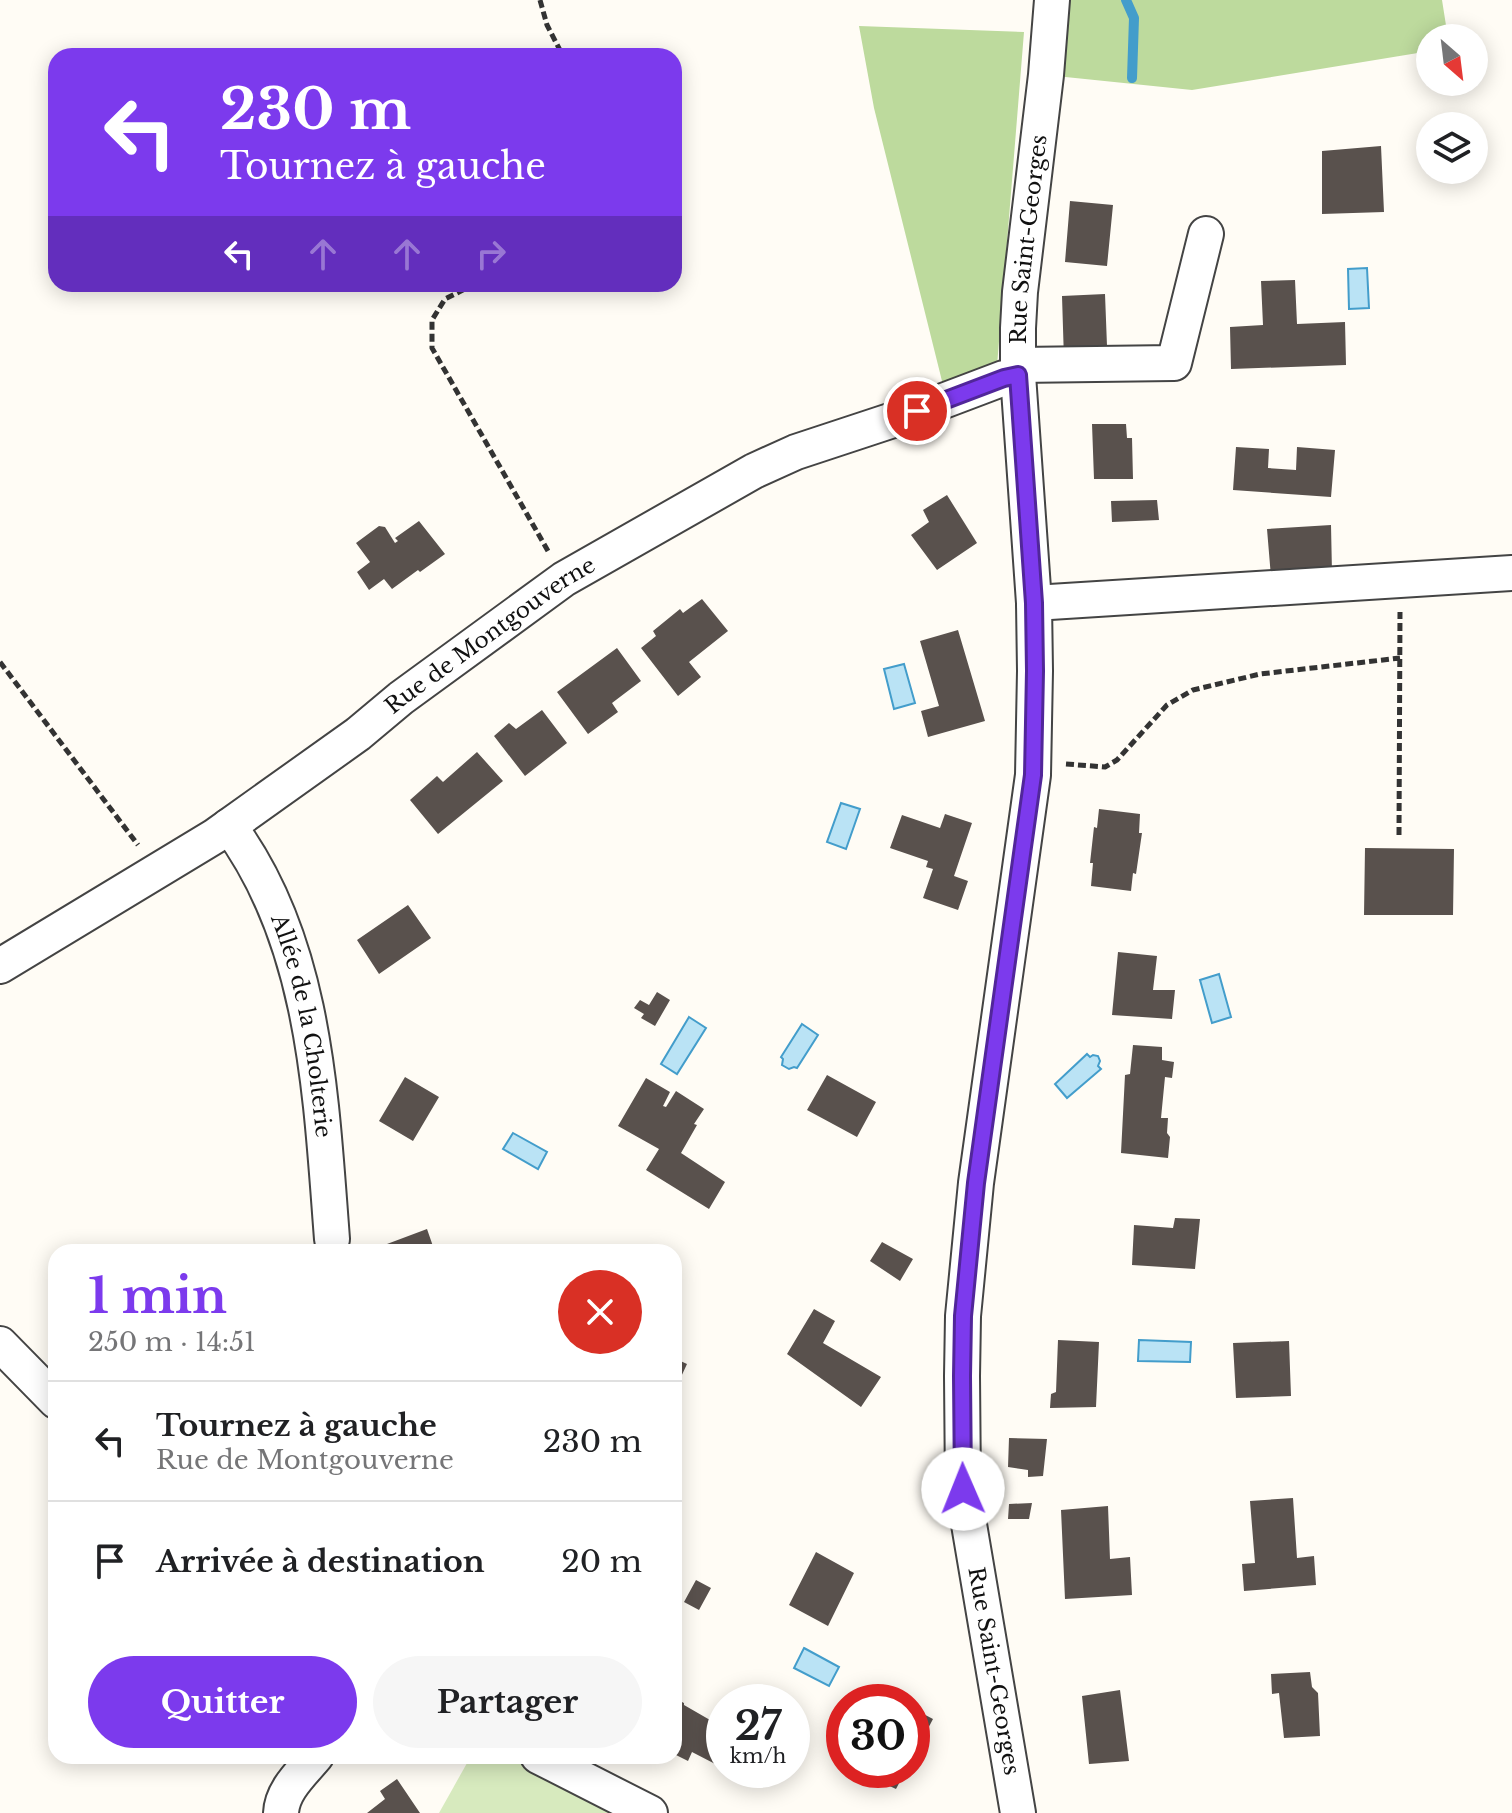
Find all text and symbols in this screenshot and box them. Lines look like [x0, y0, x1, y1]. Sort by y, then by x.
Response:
north arrow [1416, 24, 1488, 96]
map controls [1416, 24, 1488, 184]
text: 230 m [220, 75, 411, 144]
icon: left [88, 80, 192, 184]
button: layers [1416, 112, 1488, 184]
street label: Rue Saint-Georges [1005, 133, 1052, 344]
text: Tournez à gauche [220, 144, 546, 189]
icon: left [217, 232, 261, 276]
icon: ahead [301, 232, 345, 276]
icon: ahead [385, 232, 429, 276]
icon: right [469, 232, 513, 276]
pin [883, 377, 951, 445]
icon: arrive [895, 389, 939, 433]
street label: Rue de Montgouverne [379, 551, 600, 719]
street label: Allée de la Cholterie [265, 909, 338, 1139]
text: 1 min [88, 1266, 227, 1326]
button: close [558, 1270, 642, 1354]
text: 250 m · 14:51 [88, 1326, 256, 1358]
text: Tournez à gauche [156, 1407, 437, 1444]
icon: left [88, 1419, 132, 1463]
text: 230 m [543, 1423, 642, 1460]
text: Rue de Montgouverne [156, 1444, 454, 1476]
position arrow [921, 1447, 1005, 1531]
icon: arrive [88, 1539, 132, 1583]
text: Arrivée à destination [156, 1543, 485, 1580]
text: 20 m [561, 1543, 642, 1580]
street label: Rue Saint-Georges [962, 1565, 1026, 1777]
button: Quitter [88, 1656, 357, 1748]
button: Partager [373, 1656, 642, 1748]
speed limit sign: 30 [826, 1684, 930, 1788]
text: 27 [735, 1701, 781, 1751]
text: km/h [730, 1744, 786, 1768]

